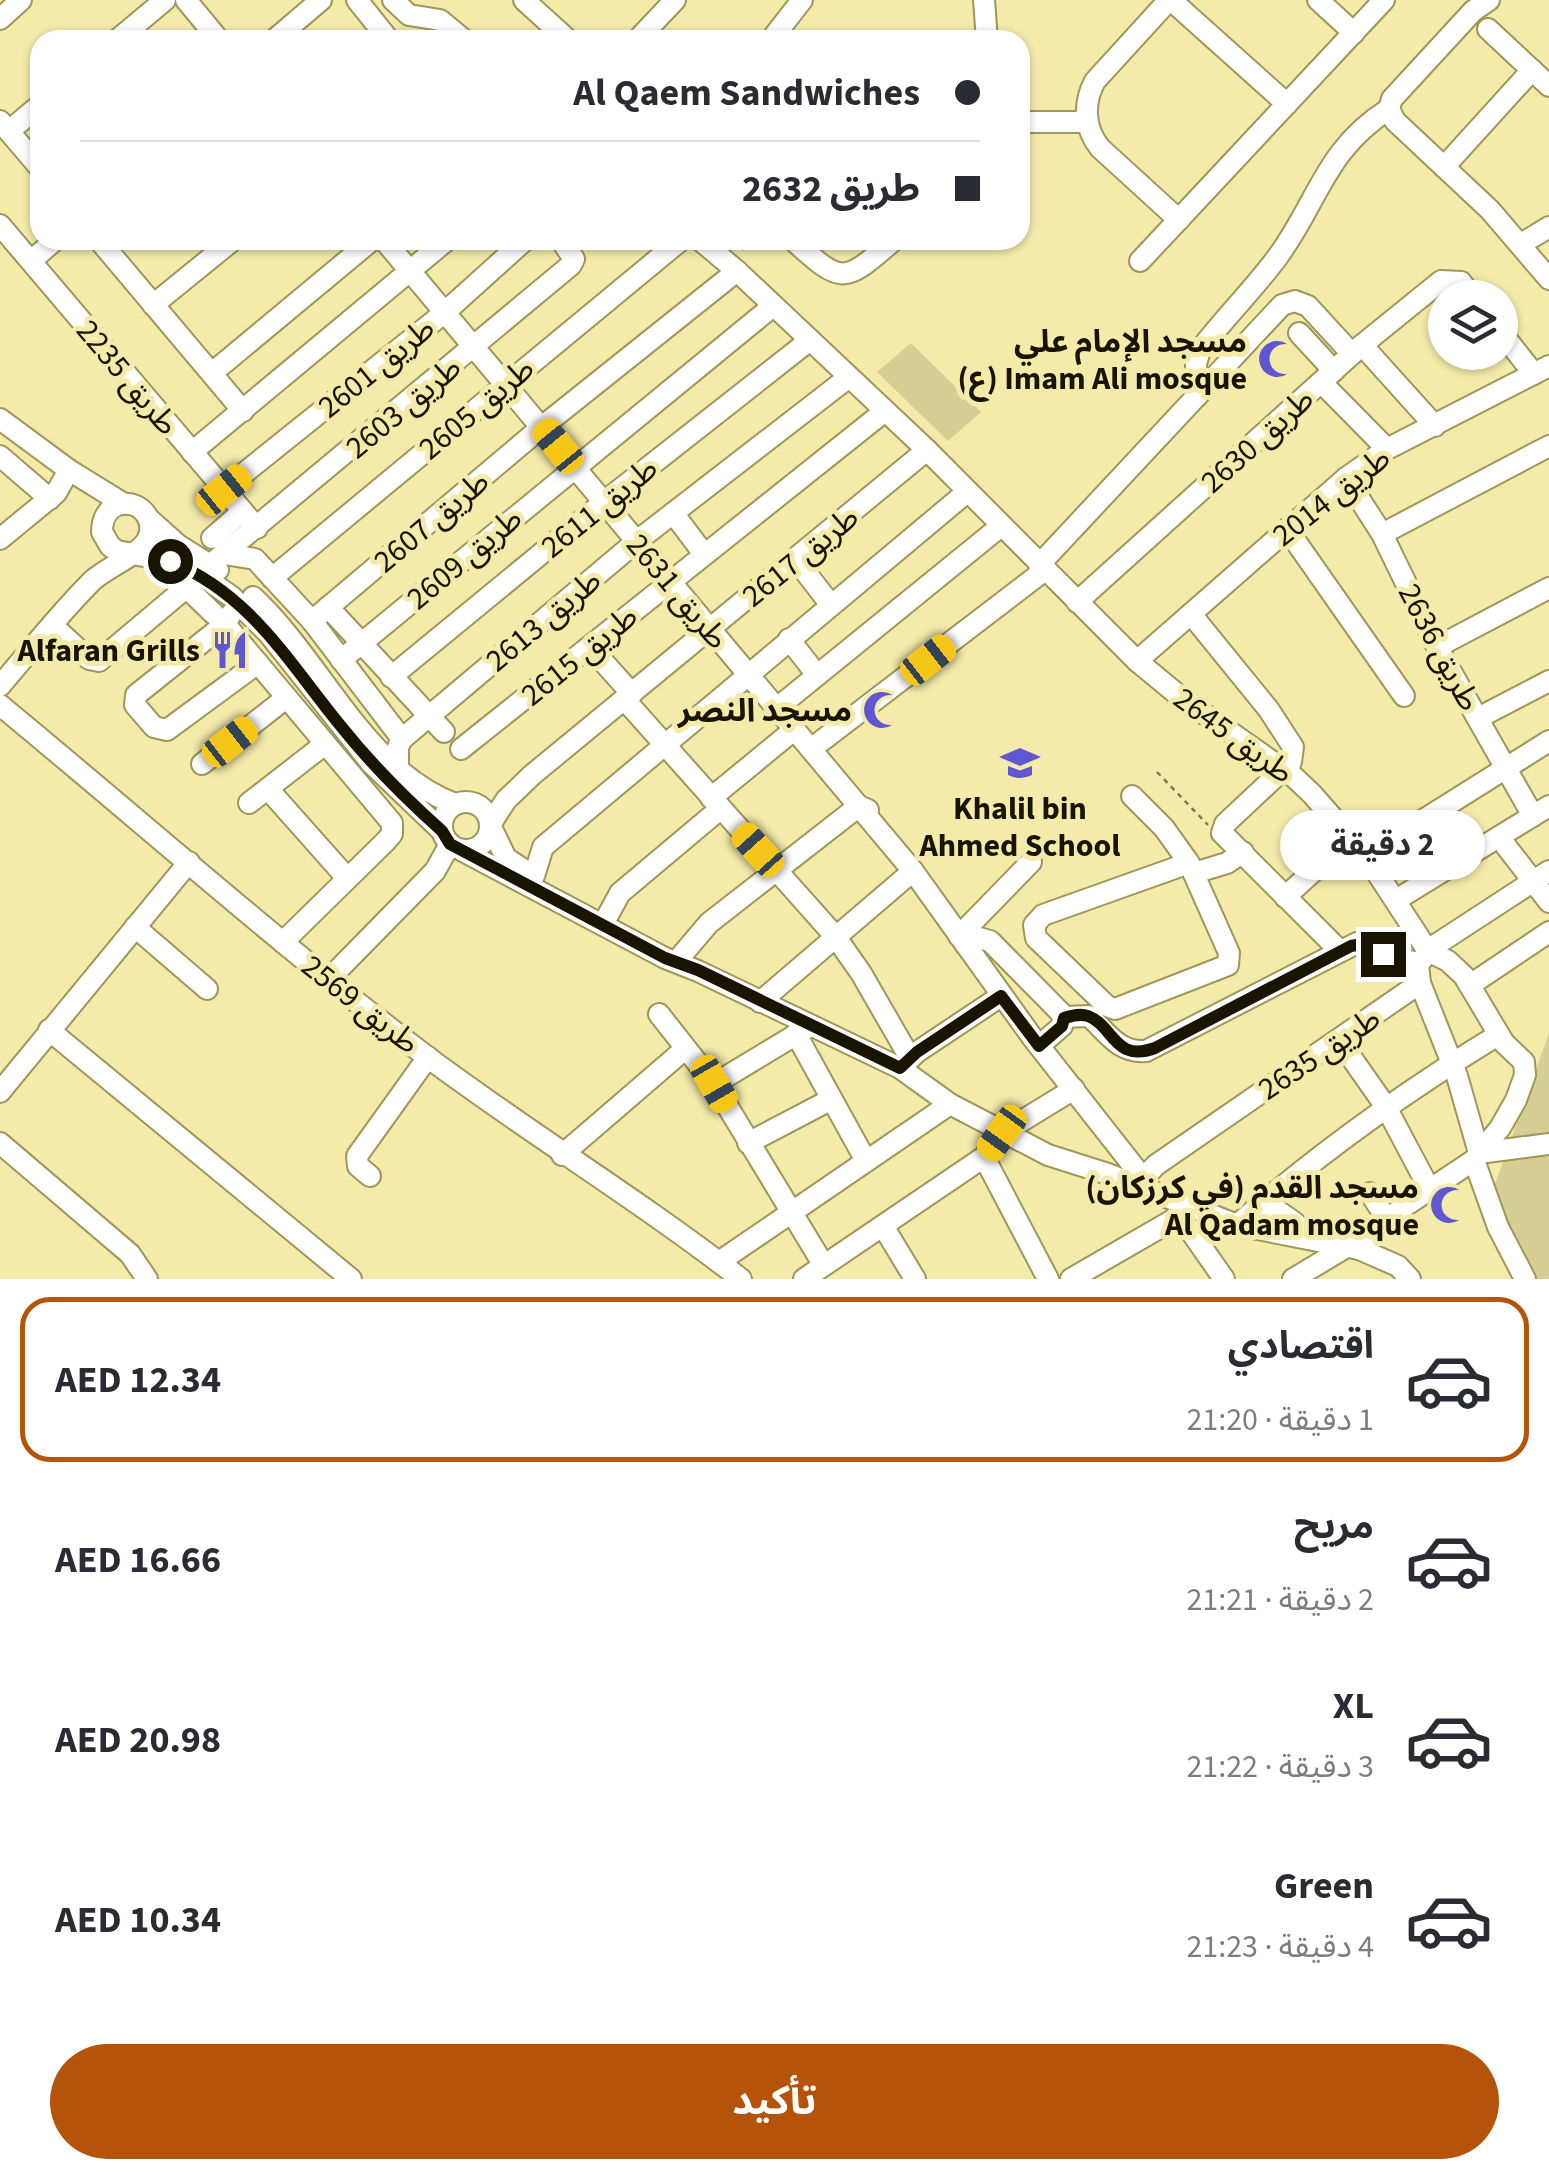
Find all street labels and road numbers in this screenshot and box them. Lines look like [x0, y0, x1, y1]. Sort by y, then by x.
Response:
street label: طريق 2601 [308, 306, 445, 429]
street label: طريق 2235 [65, 310, 189, 446]
street label: طريق 2603 [336, 346, 472, 470]
street label: طريق 2605 [409, 347, 545, 471]
street label: طريق 2630 [1191, 377, 1325, 504]
street label: طريق 2014 [1263, 436, 1400, 558]
street label: طريق 2611 [531, 446, 668, 569]
street label: طريق 2607 [364, 460, 500, 584]
street label: طريق 2617 [732, 495, 869, 618]
street label: طريق 2609 [397, 497, 533, 621]
street label: طريق 2631 [615, 524, 739, 660]
street label: طريق 2613 [476, 559, 612, 683]
street label: طريق 2636 [1386, 575, 1492, 720]
street label: طريق 2615 [511, 594, 648, 717]
street label: طريق 2645 [1164, 676, 1303, 795]
street label: طريق 2569 [292, 944, 429, 1066]
street label: طريق 2635 [1249, 996, 1390, 1112]

